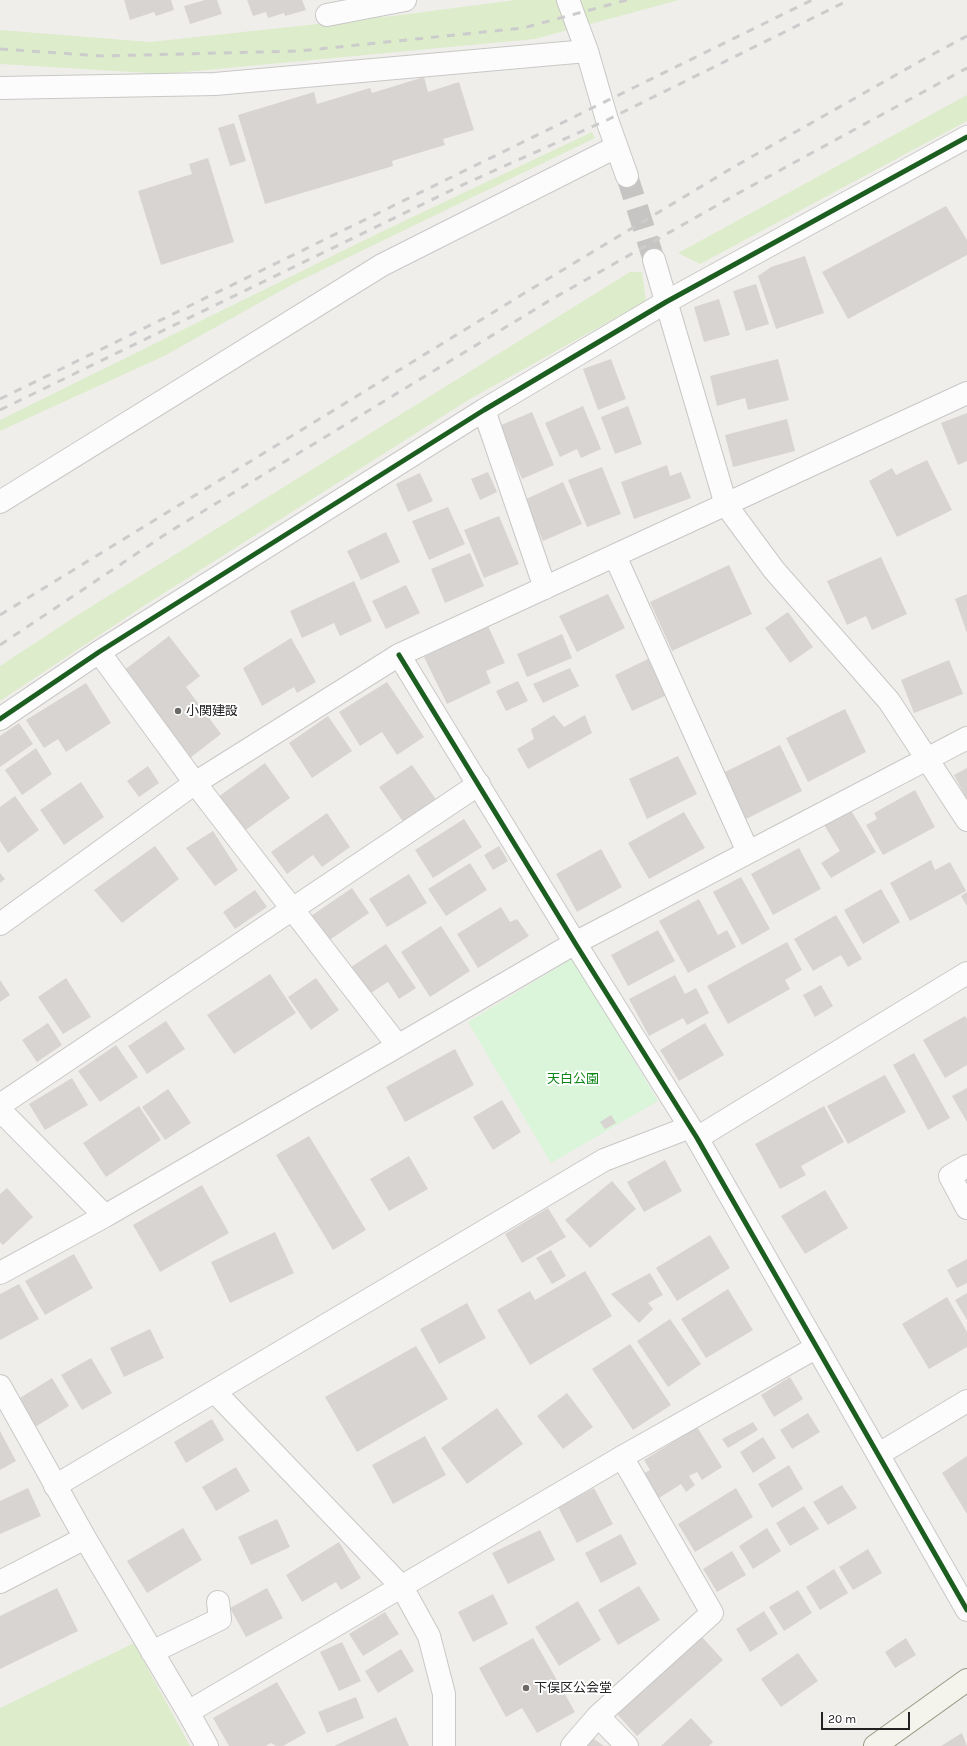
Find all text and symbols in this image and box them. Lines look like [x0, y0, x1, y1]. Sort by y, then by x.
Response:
place label: 小関建設 [186, 703, 238, 719]
marker: 小関建設 [173, 706, 183, 716]
park label: 天白公園 [547, 1071, 599, 1087]
place label: 下俣区公会堂 [534, 1680, 612, 1696]
marker: 下俣区公会堂 [521, 1683, 531, 1693]
scale bar [823, 1704, 912, 1730]
text: 20 m [828, 1712, 856, 1726]

